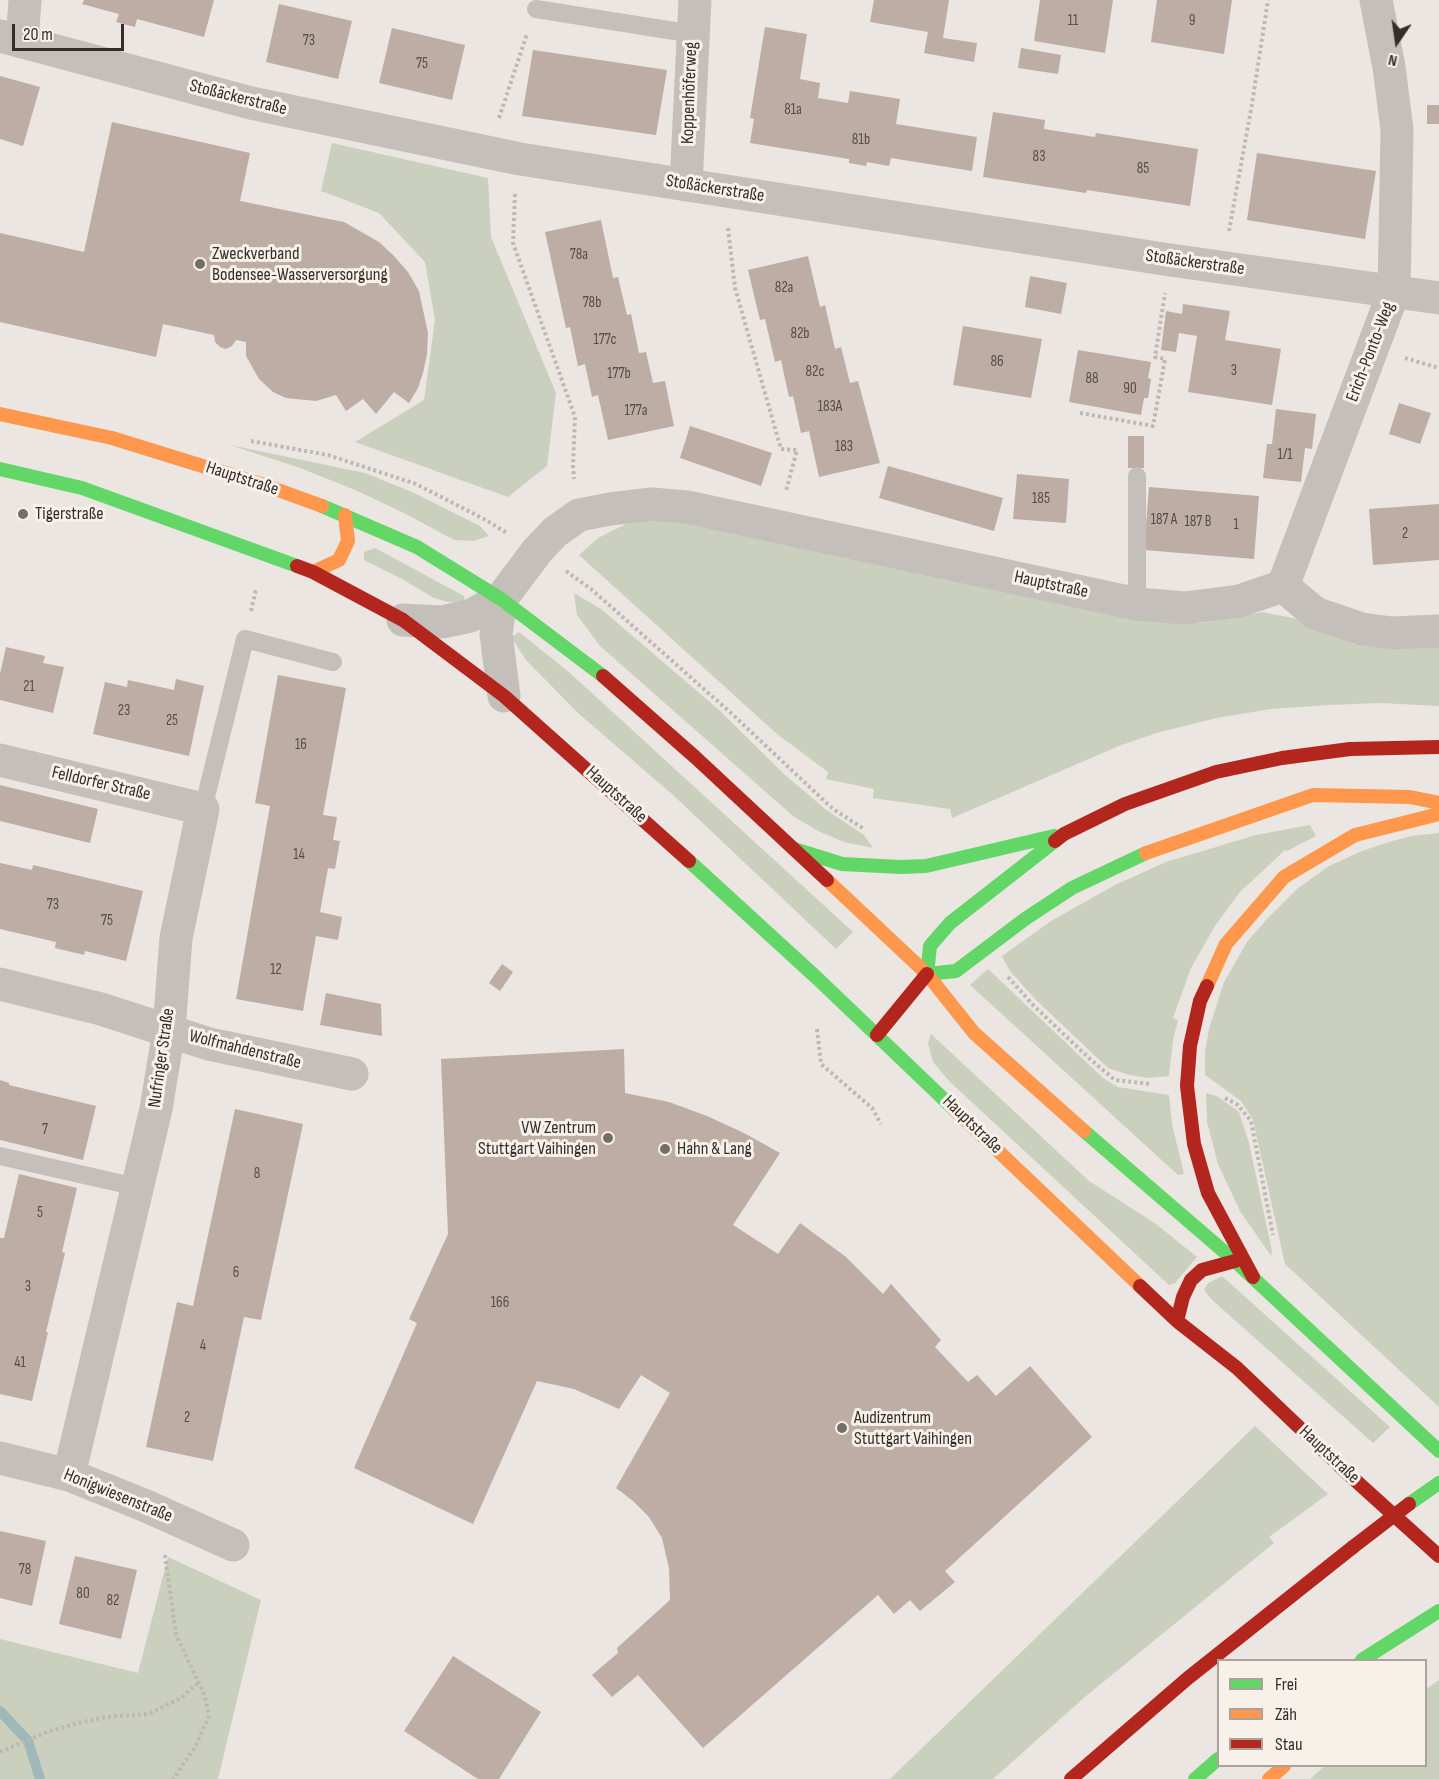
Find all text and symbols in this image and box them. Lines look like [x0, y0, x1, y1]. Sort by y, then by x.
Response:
scale bar [15, 12, 128, 50]
house number: 11 [1068, 12, 1078, 30]
house number: 9 [1189, 12, 1195, 30]
north arrow [1367, 12, 1427, 72]
text: 20 m [23, 24, 53, 45]
house number: 73 [303, 32, 315, 50]
street label: Koppenhöferweg [677, 42, 703, 144]
text: N [1387, 50, 1399, 70]
house number: 75 [416, 55, 428, 73]
street label: Stoßäckerstraße [187, 75, 289, 121]
house number: 81a [784, 101, 802, 119]
house number: 81b [852, 131, 870, 149]
house number: 83 [1033, 148, 1045, 166]
house number: 85 [1137, 160, 1149, 178]
street label: Stoßäckerstraße [664, 171, 766, 207]
place label: Zweckverband Bodensee-Wasserversorgung [212, 243, 388, 286]
street label: Stoßäckerstraße [1144, 245, 1246, 281]
house number: 78a [570, 246, 588, 264]
marker: Zweckverband Bodensee-Wasserversorgung [193, 257, 207, 271]
house number: 82a [775, 279, 793, 297]
house number: 78b [583, 294, 601, 312]
street label: Erich-Ponto-Weg [1342, 299, 1400, 405]
house number: 82b [790, 325, 810, 343]
house number: 177c [593, 331, 617, 349]
house number: 86 [990, 353, 1004, 371]
house number: 3 [1231, 362, 1237, 380]
house number: 82c [806, 363, 824, 381]
house number: 177b [607, 365, 631, 383]
house number: 88 [1085, 370, 1099, 388]
house number: 90 [1123, 380, 1137, 398]
house number: 183A [818, 398, 842, 416]
house number: 177a [625, 402, 647, 420]
house number: 183 [835, 438, 853, 456]
house number: 1/1 [1277, 446, 1293, 464]
street label: Hauptstraße [203, 457, 281, 501]
house number: 185 [1032, 490, 1050, 508]
place label: Tigerstraße [35, 503, 103, 525]
marker: Tigerstraße [16, 507, 30, 521]
house number: 187 A [1151, 511, 1177, 529]
house number: 187 B [1185, 513, 1211, 531]
house number: 1 [1233, 516, 1239, 534]
house number: 2 [1402, 525, 1408, 543]
street label: Hauptstraße [1012, 567, 1090, 603]
house number: 21 [23, 678, 35, 696]
house number: 23 [118, 702, 130, 720]
house number: 25 [166, 712, 178, 730]
house number: 16 [295, 736, 307, 754]
street label: Felldorfer Straße [49, 762, 153, 806]
street label: Hauptstraße [581, 762, 651, 828]
house number: 14 [293, 846, 305, 864]
house number: 73 [47, 896, 59, 914]
house number: 75 [101, 912, 113, 930]
house number: 12 [270, 961, 282, 979]
street label: Nufringer Straße [144, 1007, 180, 1109]
street label: Wolfmahdenstraße [187, 1026, 303, 1074]
street label: Hauptstraße [938, 1091, 1006, 1159]
place label: VW Zentrum Stuttgart Vaihingen [478, 1117, 596, 1160]
house number: 7 [42, 1121, 48, 1139]
marker: VW Zentrum Stuttgart Vaihingen [601, 1131, 615, 1145]
place label: Hahn & Lang [677, 1138, 752, 1160]
marker: Hahn & Lang [658, 1142, 672, 1156]
house number: 8 [254, 1165, 260, 1183]
house number: 5 [37, 1204, 43, 1222]
house number: 6 [233, 1264, 239, 1282]
house number: 3 [25, 1278, 31, 1296]
house number: 166 [491, 1294, 509, 1312]
house number: 4 [200, 1337, 206, 1355]
house number: 41 [14, 1354, 26, 1372]
place label: Audizentrum Stuttgart Vaihingen [854, 1407, 972, 1450]
house number: 2 [184, 1409, 190, 1427]
marker: Audizentrum Stuttgart Vaihingen [835, 1421, 849, 1435]
street label: Hauptstraße [1294, 1422, 1364, 1488]
street label: Honigwiesenstraße [60, 1464, 176, 1528]
house number: 78 [19, 1561, 31, 1579]
house number: 80 [76, 1585, 90, 1603]
house number: 82 [107, 1592, 119, 1610]
legend [1217, 1659, 1427, 1767]
text: Frei [1275, 1674, 1297, 1695]
text: Zäh [1275, 1704, 1297, 1725]
text: Stau [1275, 1734, 1303, 1755]

